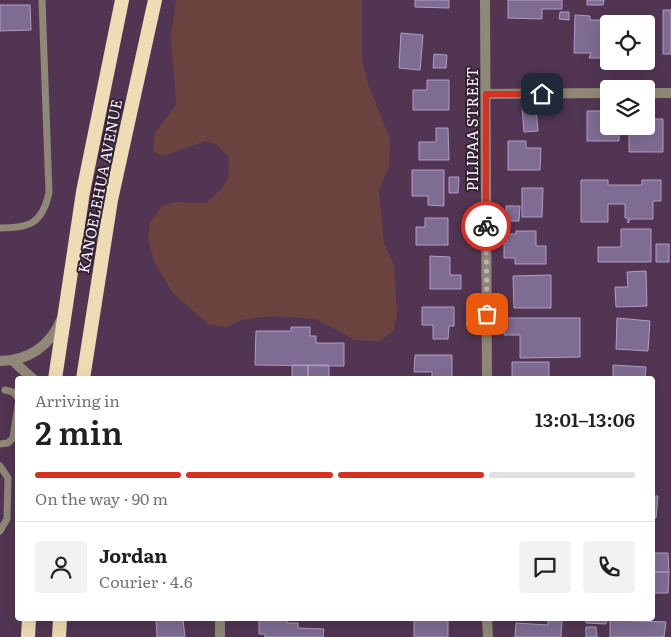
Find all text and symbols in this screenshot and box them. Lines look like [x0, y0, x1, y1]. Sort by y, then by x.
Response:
map controls [600, 15, 655, 135]
button: locate [600, 15, 655, 70]
street label: PILIPAA STREET [460, 67, 483, 191]
pin [521, 73, 563, 115]
icon: home [528, 80, 556, 108]
button: layers [600, 80, 655, 135]
street label: KANOELEHUA AVENUE [71, 97, 127, 275]
courier [461, 201, 511, 251]
icon: bike [472, 212, 500, 240]
pin [466, 293, 508, 335]
icon: bag [473, 300, 501, 328]
text: Arriving in [35, 388, 120, 412]
text: 13:01–13:06 [535, 405, 635, 433]
text: 2 min [35, 407, 123, 455]
text: On the way · 90 m [35, 486, 168, 510]
button: person [35, 541, 87, 593]
text: Jordan [99, 541, 168, 569]
button: chat [519, 541, 571, 593]
button: phone [583, 541, 635, 593]
text: Courier · 4.6 [99, 569, 193, 593]

